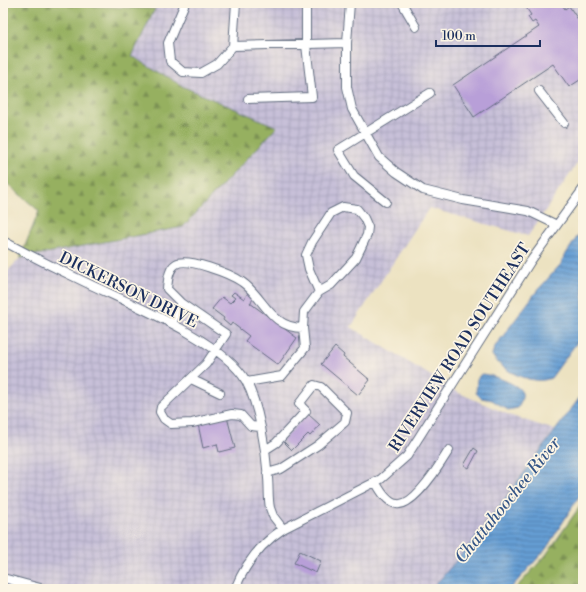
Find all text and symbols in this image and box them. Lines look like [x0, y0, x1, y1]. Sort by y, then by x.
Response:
scale bar [436, 22, 540, 48]
text: 100 m [442, 29, 476, 44]
street label: RIVERVIEW ROAD SOUTHEAST [385, 239, 535, 456]
street label: DICKERSON DRIVE [56, 248, 201, 332]
water label: Chattahoochee River [450, 433, 566, 568]

